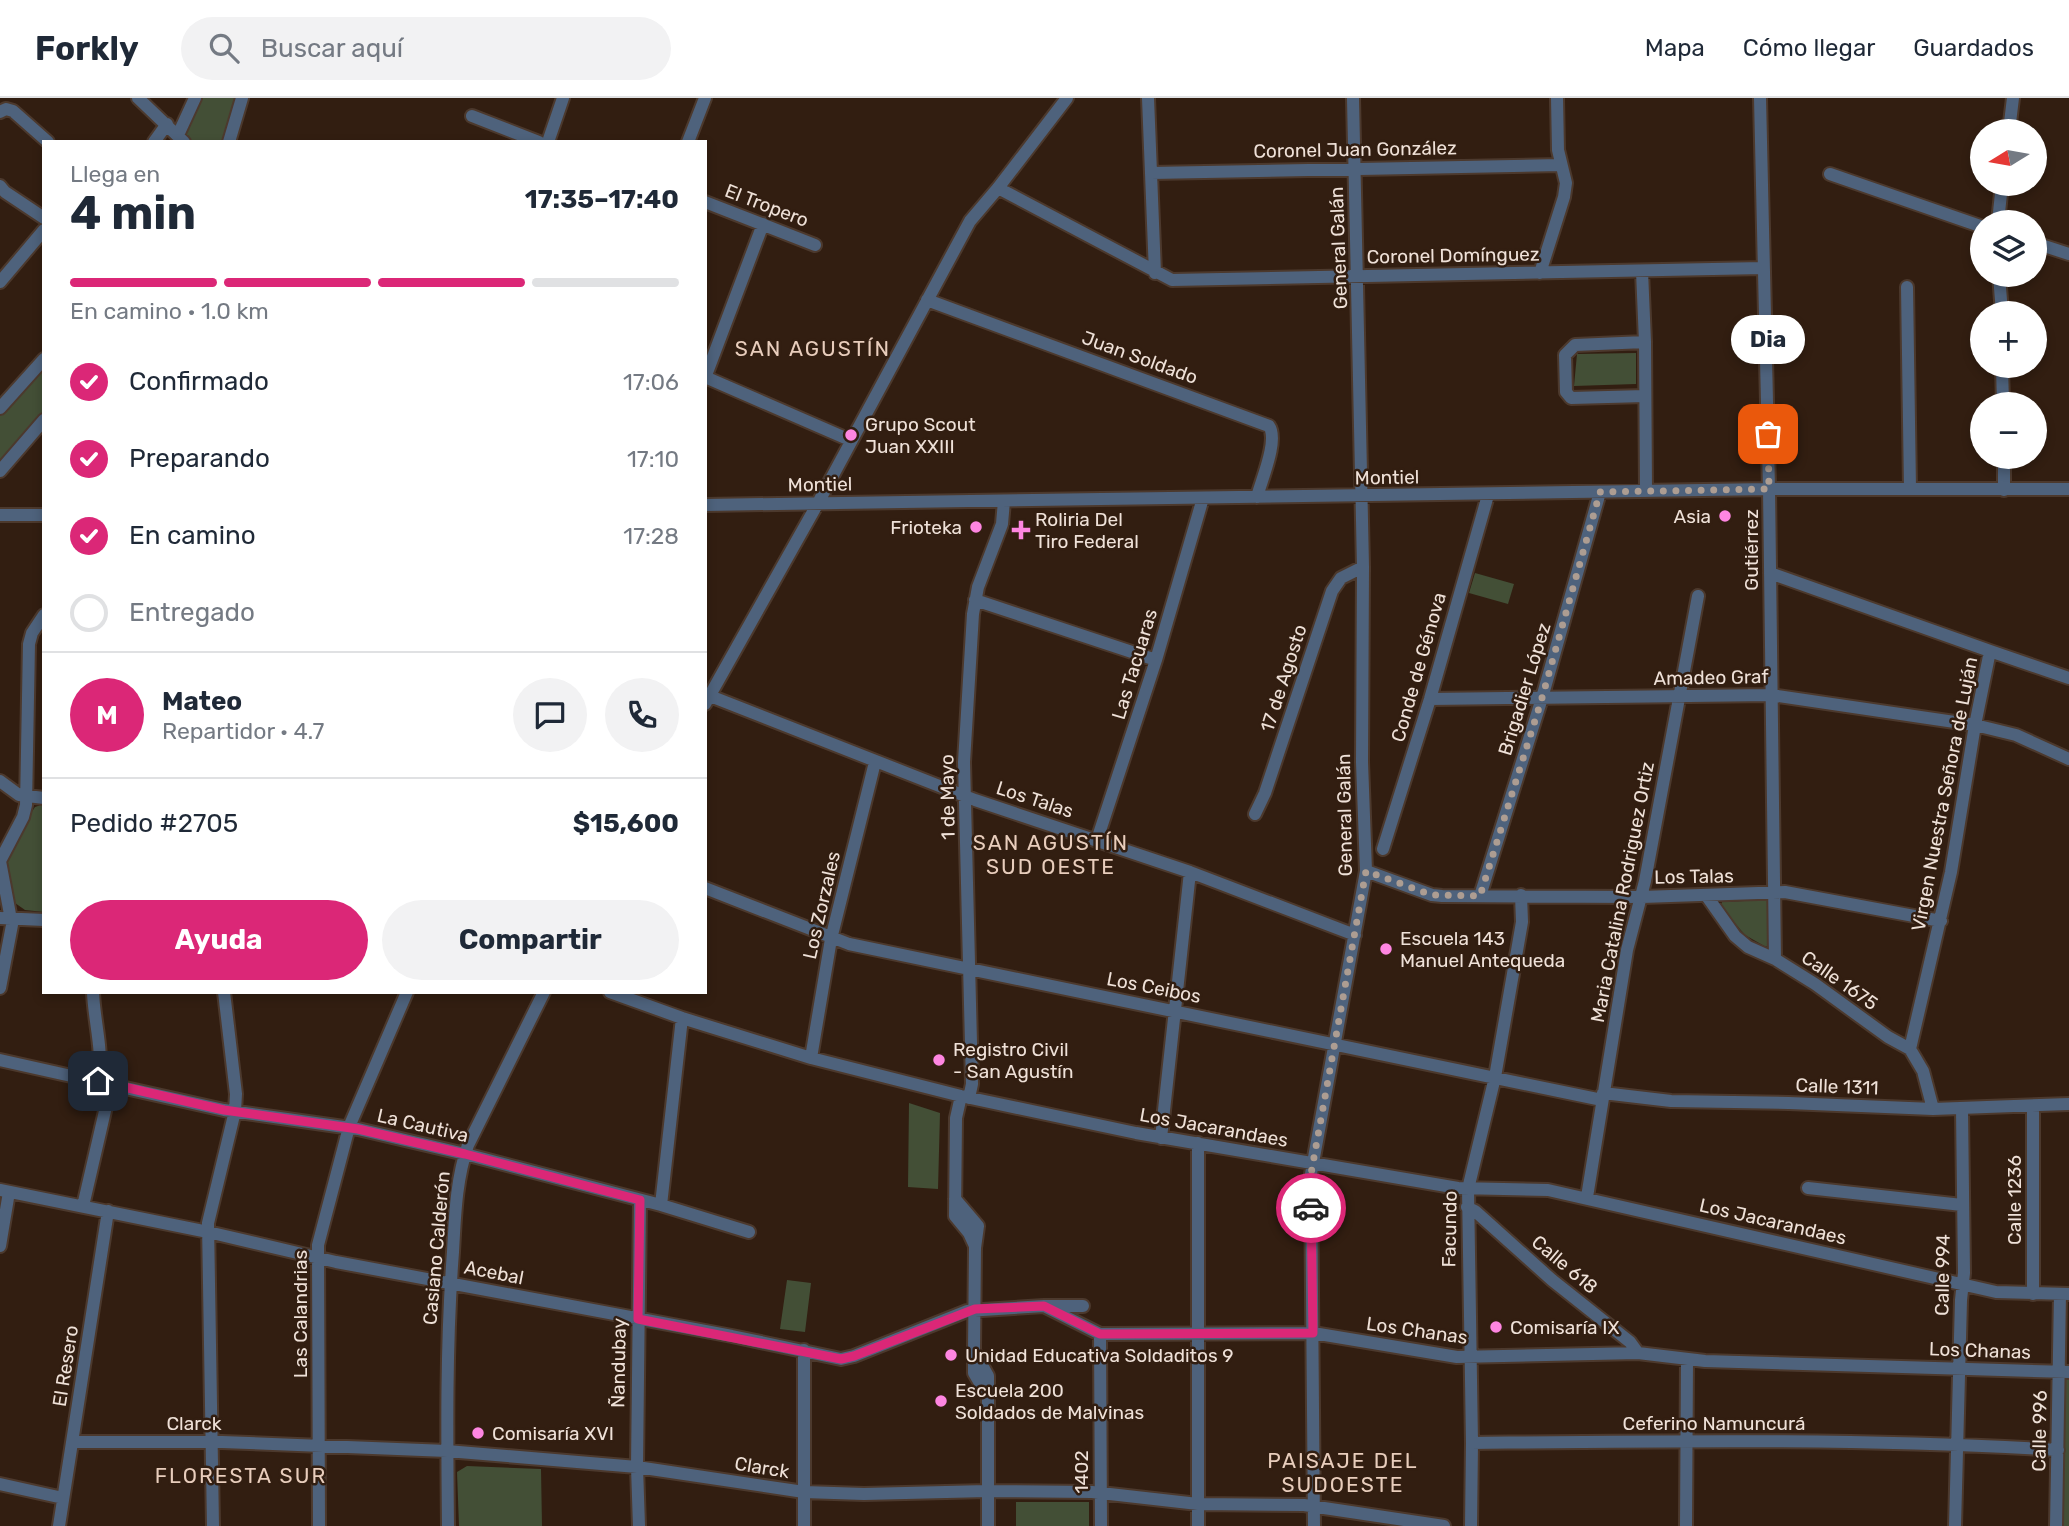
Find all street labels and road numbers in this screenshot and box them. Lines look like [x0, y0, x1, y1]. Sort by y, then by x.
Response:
street label: Coronel Juan González [1253, 136, 1457, 163]
street label: El Tropero [722, 179, 812, 232]
street label: General Galán [1325, 186, 1352, 310]
street label: Coronel Domínguez [1366, 242, 1540, 269]
street label: Juan Soldado [1079, 326, 1201, 389]
street label: Montiel [1354, 465, 1420, 490]
street label: Montiel [787, 472, 853, 497]
street label: Gutiérrez [1740, 509, 1763, 591]
street label: Conde de Génova [1386, 590, 1451, 745]
street label: Las Tacuaras [1107, 606, 1162, 722]
street label: Brigadier López [1493, 620, 1556, 758]
street label: 17 de Agosto [1255, 622, 1312, 735]
street label: Virgen Nuestra Señora de Luján [1907, 655, 1982, 933]
street label: Amadeo Graf [1653, 665, 1770, 690]
street label: General Galán [1332, 753, 1357, 876]
street label: 1 de Mayo [935, 754, 960, 840]
street label: Maria Catalina Rodriguez Ortiz [1586, 760, 1659, 1024]
street label: Los Talas [993, 776, 1076, 823]
street label: Los Zorzales [798, 849, 845, 961]
street label: Los Talas [1654, 864, 1734, 889]
street label: Calle 1675 [1797, 946, 1882, 1015]
street label: Los Ceibos [1105, 967, 1203, 1008]
street label: Calle 1311 [1795, 1074, 1879, 1099]
street label: Los Jacarandaes [1138, 1103, 1290, 1152]
street label: La Cautiva [375, 1104, 471, 1147]
street label: Calle 1236 [2003, 1155, 2026, 1245]
street label: Casiano Calderón [418, 1170, 455, 1326]
street label: Facundo [1437, 1190, 1462, 1268]
street label: Los Jacarandaes [1697, 1193, 1849, 1250]
street label: Calle 618 [1527, 1230, 1602, 1299]
street label: Calle 994 [1930, 1234, 1955, 1316]
street label: Las Calandrias [289, 1250, 312, 1378]
street label: Acebal [462, 1255, 526, 1290]
street label: Los Chanas [1365, 1312, 1469, 1349]
street label: Ñandubay [606, 1318, 631, 1408]
street label: El Resero [48, 1324, 83, 1408]
street label: Los Chanas [1929, 1337, 2031, 1364]
street label: Calle 996 [2027, 1390, 2052, 1472]
street label: Clarck [166, 1412, 222, 1435]
street label: Ceferino Namuncurá [1623, 1412, 1805, 1435]
street label: 1402 [1070, 1450, 1093, 1494]
street label: Clarck [733, 1452, 791, 1483]

